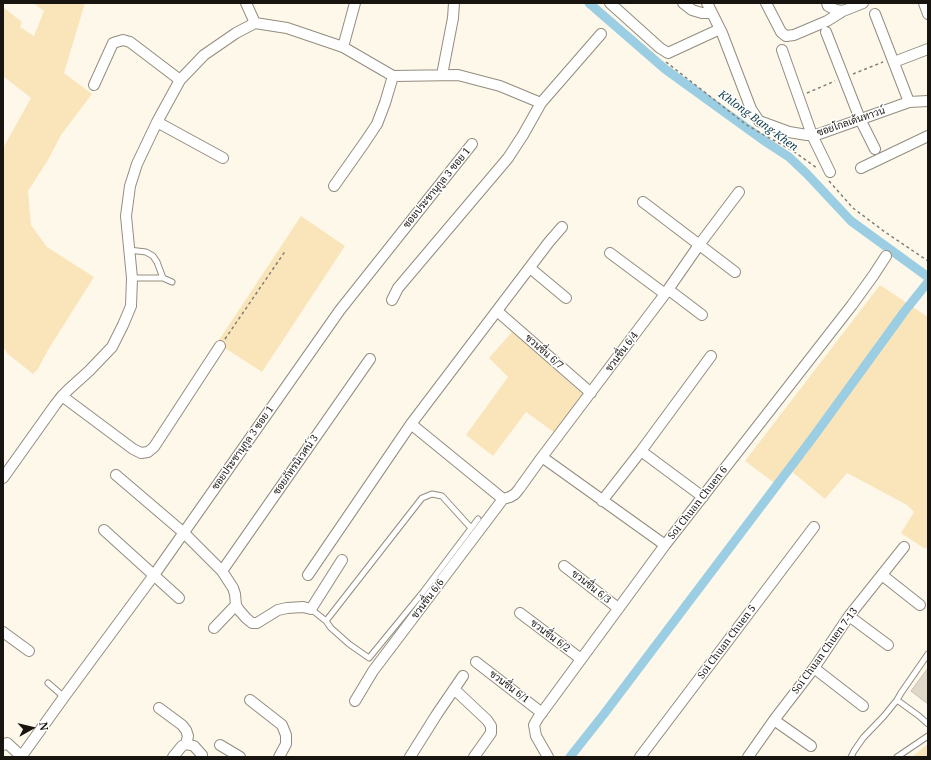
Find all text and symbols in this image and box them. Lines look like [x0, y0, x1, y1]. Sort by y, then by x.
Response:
water label: Khlong Bang Khen [716, 88, 800, 154]
street label: ซอยโกลเด้นทาวน์ [815, 105, 887, 139]
street label: ซอยประชานุกูล 3 ซอย 1 [401, 145, 473, 231]
street label: ชวนชื่น 6/4 [603, 330, 641, 374]
street label: ชวนชื่น 6/7 [522, 332, 566, 372]
street label: ซอยประชานุกูล 3 ซอย 1 [209, 404, 277, 492]
street label: ซอยภัทรนิเวศน์ 3 [271, 433, 321, 497]
street label: Soi Chuan Chuen 6 [666, 464, 730, 542]
street label: ชวนชื่น 6/3 [569, 568, 613, 606]
street label: ชวนชื่น 6/6 [409, 577, 447, 621]
street label: Soi Chuan Chuen 5 [695, 603, 759, 681]
street label: Soi Chuan Chuen 7-13 [790, 606, 860, 696]
street label: ชวนชื่น 6/2 [528, 617, 572, 655]
street label: ชวนชื่น 6/1 [487, 668, 531, 706]
north arrow [12, 708, 52, 748]
text: N [36, 721, 52, 732]

